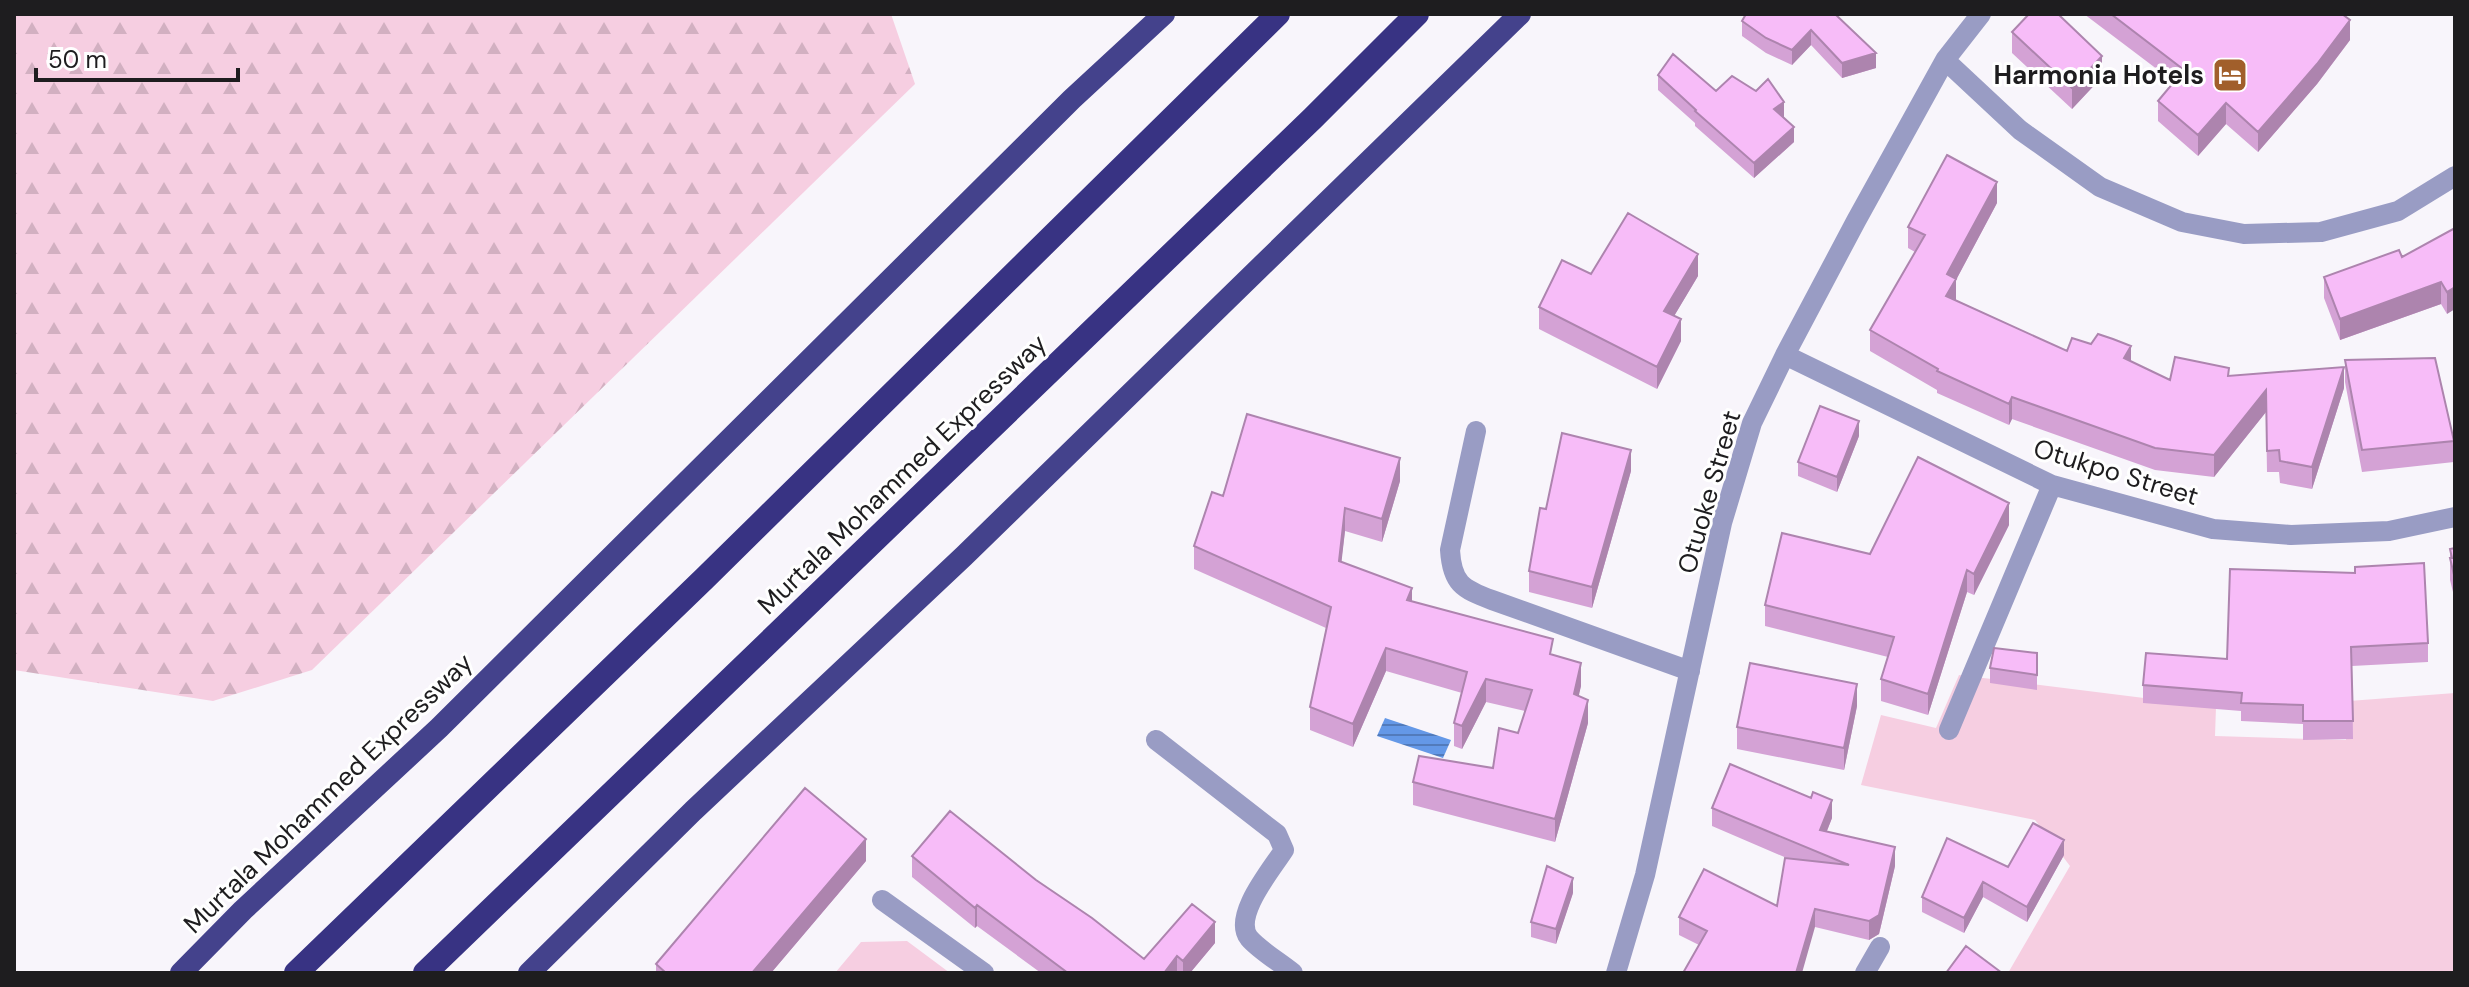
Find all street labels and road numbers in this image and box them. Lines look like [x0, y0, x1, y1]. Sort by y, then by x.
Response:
street label: Murtala Mohammed Expressway [750, 327, 1054, 621]
street label: Otuoke Street [1669, 406, 1749, 578]
street label: Otukpo Street [2029, 431, 2203, 513]
street label: Murtala Mohammed Expressway [176, 646, 480, 940]

